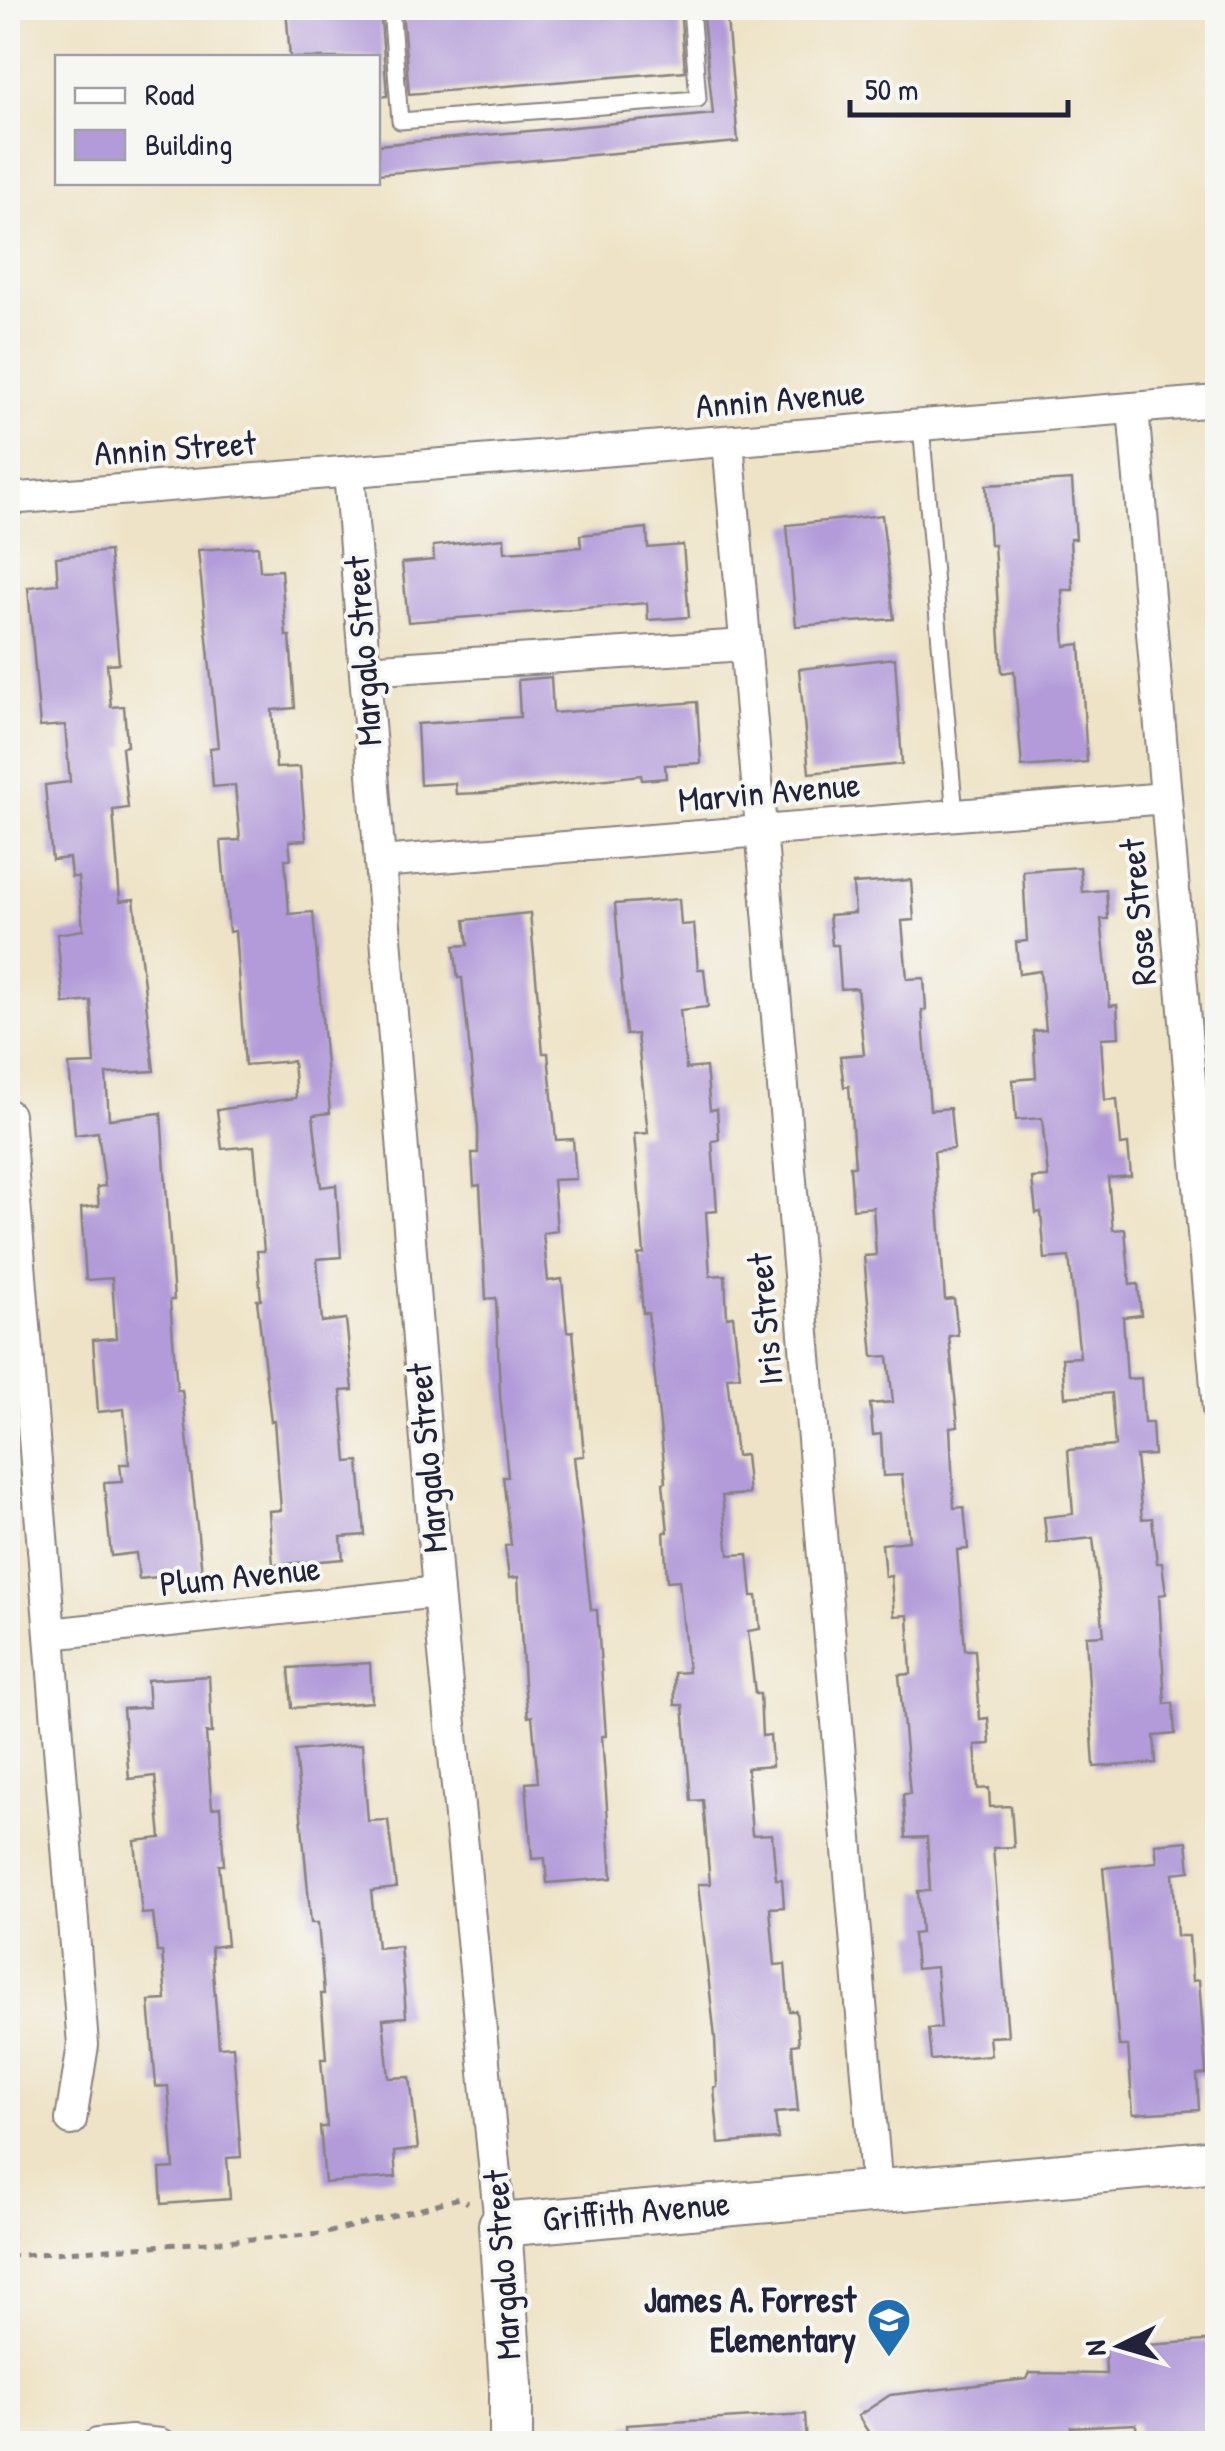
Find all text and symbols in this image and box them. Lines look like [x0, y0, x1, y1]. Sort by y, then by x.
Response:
legend [55, 55, 380, 185]
scale bar [850, 55, 1068, 117]
text: 50 m [865, 69, 918, 109]
text: Road [145, 74, 194, 114]
text: Building [145, 124, 232, 164]
street label: Annin Avenue [694, 368, 866, 429]
street label: Annin Street [93, 418, 258, 477]
street label: Margalo Street [332, 554, 393, 748]
street label: Marvin Avenue [676, 760, 862, 823]
street label: Rose Street [1108, 836, 1167, 987]
street label: Iris Street [735, 1250, 794, 1387]
street label: Margalo Street [395, 1360, 458, 1555]
street label: Plum Avenue [158, 1544, 322, 1607]
street label: Margalo Street [471, 2168, 532, 2362]
street label: Griffith Avenue [540, 2179, 732, 2242]
place label: James A. Forrest Elementary [644, 2276, 857, 2364]
north arrow [1070, 2296, 1170, 2396]
school or university icon: James A. Forrest Elementary [866, 2297, 912, 2358]
text: N [1076, 2339, 1115, 2357]

